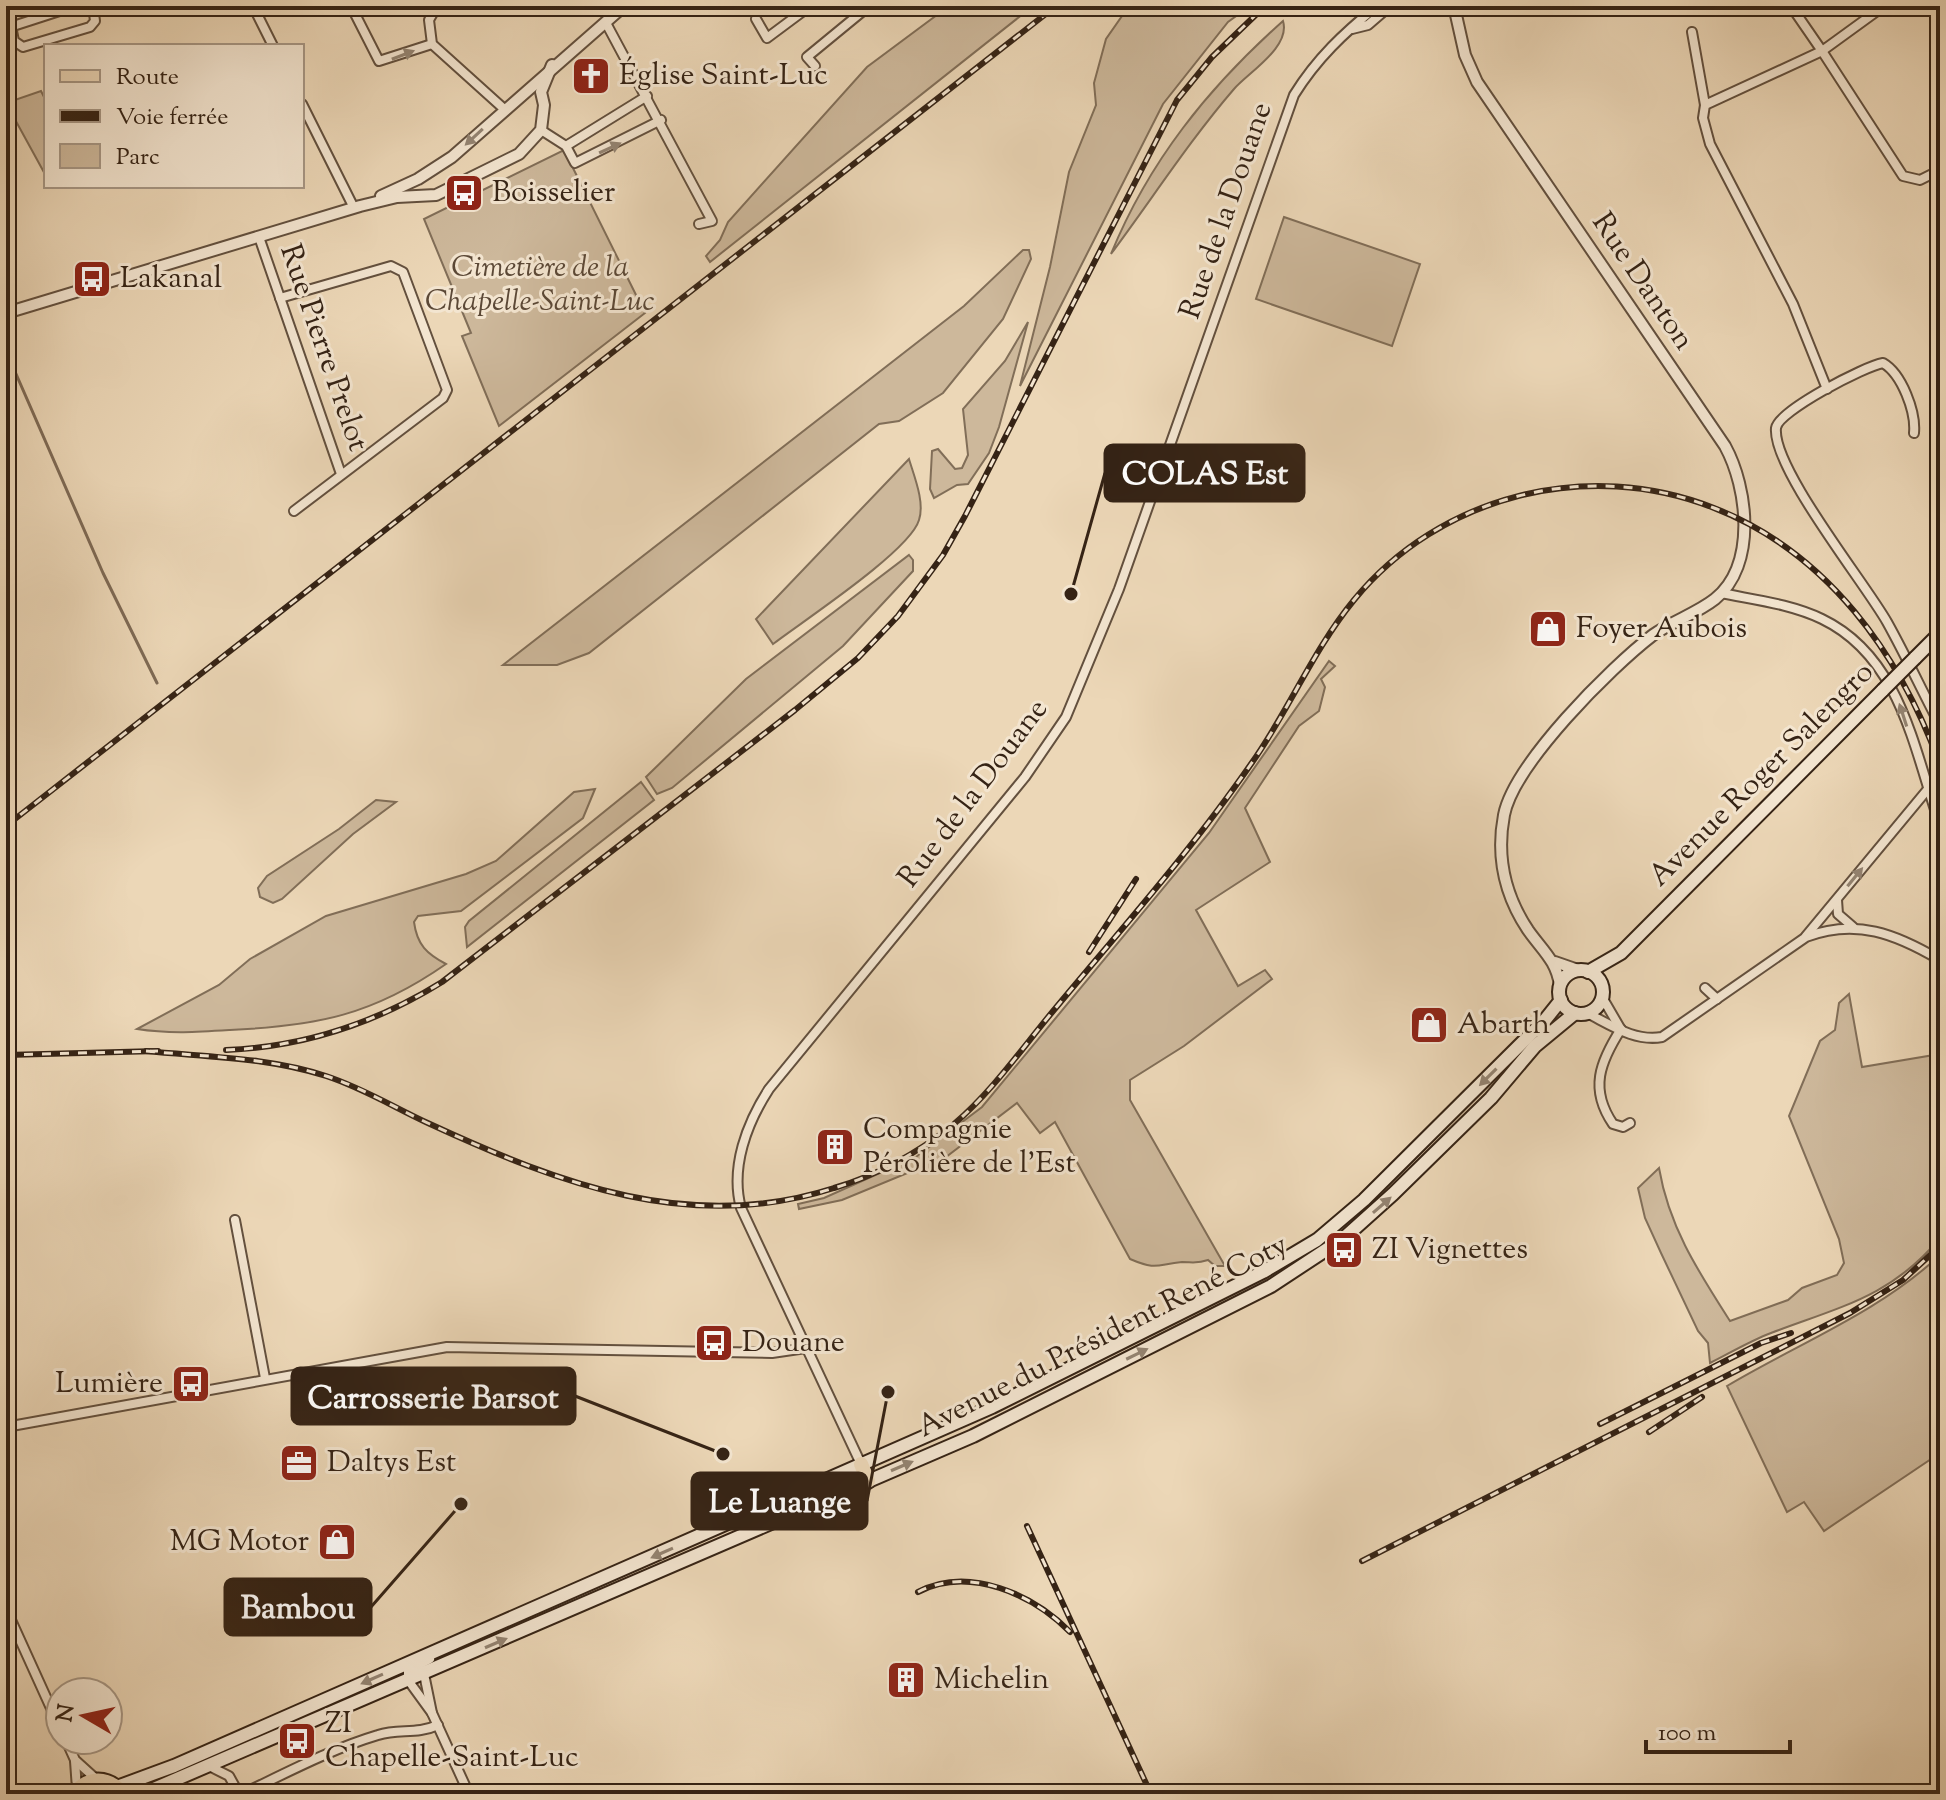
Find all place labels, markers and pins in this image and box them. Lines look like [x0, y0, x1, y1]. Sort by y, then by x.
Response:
church icon: Église Saint-Luc [570, 55, 612, 97]
place label: Église Saint-Luc [619, 55, 828, 98]
bus stop icon: Boisselier [443, 172, 485, 214]
place label: Boisselier [492, 172, 615, 215]
bus stop icon: Lakanal [71, 258, 113, 300]
place label: Lakanal [120, 258, 222, 301]
callout: COLAS Est [1105, 445, 1304, 501]
shop icon: Foyer Aubois [1527, 608, 1569, 650]
place label: Foyer Aubois [1576, 608, 1747, 651]
shop icon: Abarth [1408, 1004, 1450, 1046]
place label: Abarth [1457, 1004, 1550, 1047]
place label: Compagnie Pérolière de l'Est [863, 1109, 1076, 1186]
building icon: Compagnie Pérolière de l'Est [814, 1126, 856, 1168]
bus stop icon: ZI Vignettes [1323, 1229, 1365, 1271]
place label: ZI Vignettes [1372, 1229, 1528, 1272]
bus stop icon: Douane [693, 1322, 735, 1364]
place label: Douane [742, 1322, 845, 1365]
place label: Lumière [55, 1363, 163, 1406]
bus stop icon: Lumière [170, 1363, 212, 1405]
callout: Carrosserie Barsot [292, 1368, 575, 1424]
office icon: Daltys Est [278, 1442, 320, 1484]
place label: Daltys Est [327, 1442, 456, 1485]
callout: Le Luange [692, 1473, 867, 1529]
place label: MG Motor [170, 1521, 309, 1564]
shop icon: MG Motor [316, 1521, 358, 1563]
callout: Bambou [225, 1579, 371, 1635]
building icon: Michelin [885, 1659, 927, 1701]
place label: Michelin [934, 1659, 1049, 1702]
place label: ZI Chapelle-Saint-Luc [325, 1703, 579, 1780]
bus stop icon: ZI Chapelle-Saint-Luc [276, 1720, 318, 1762]

